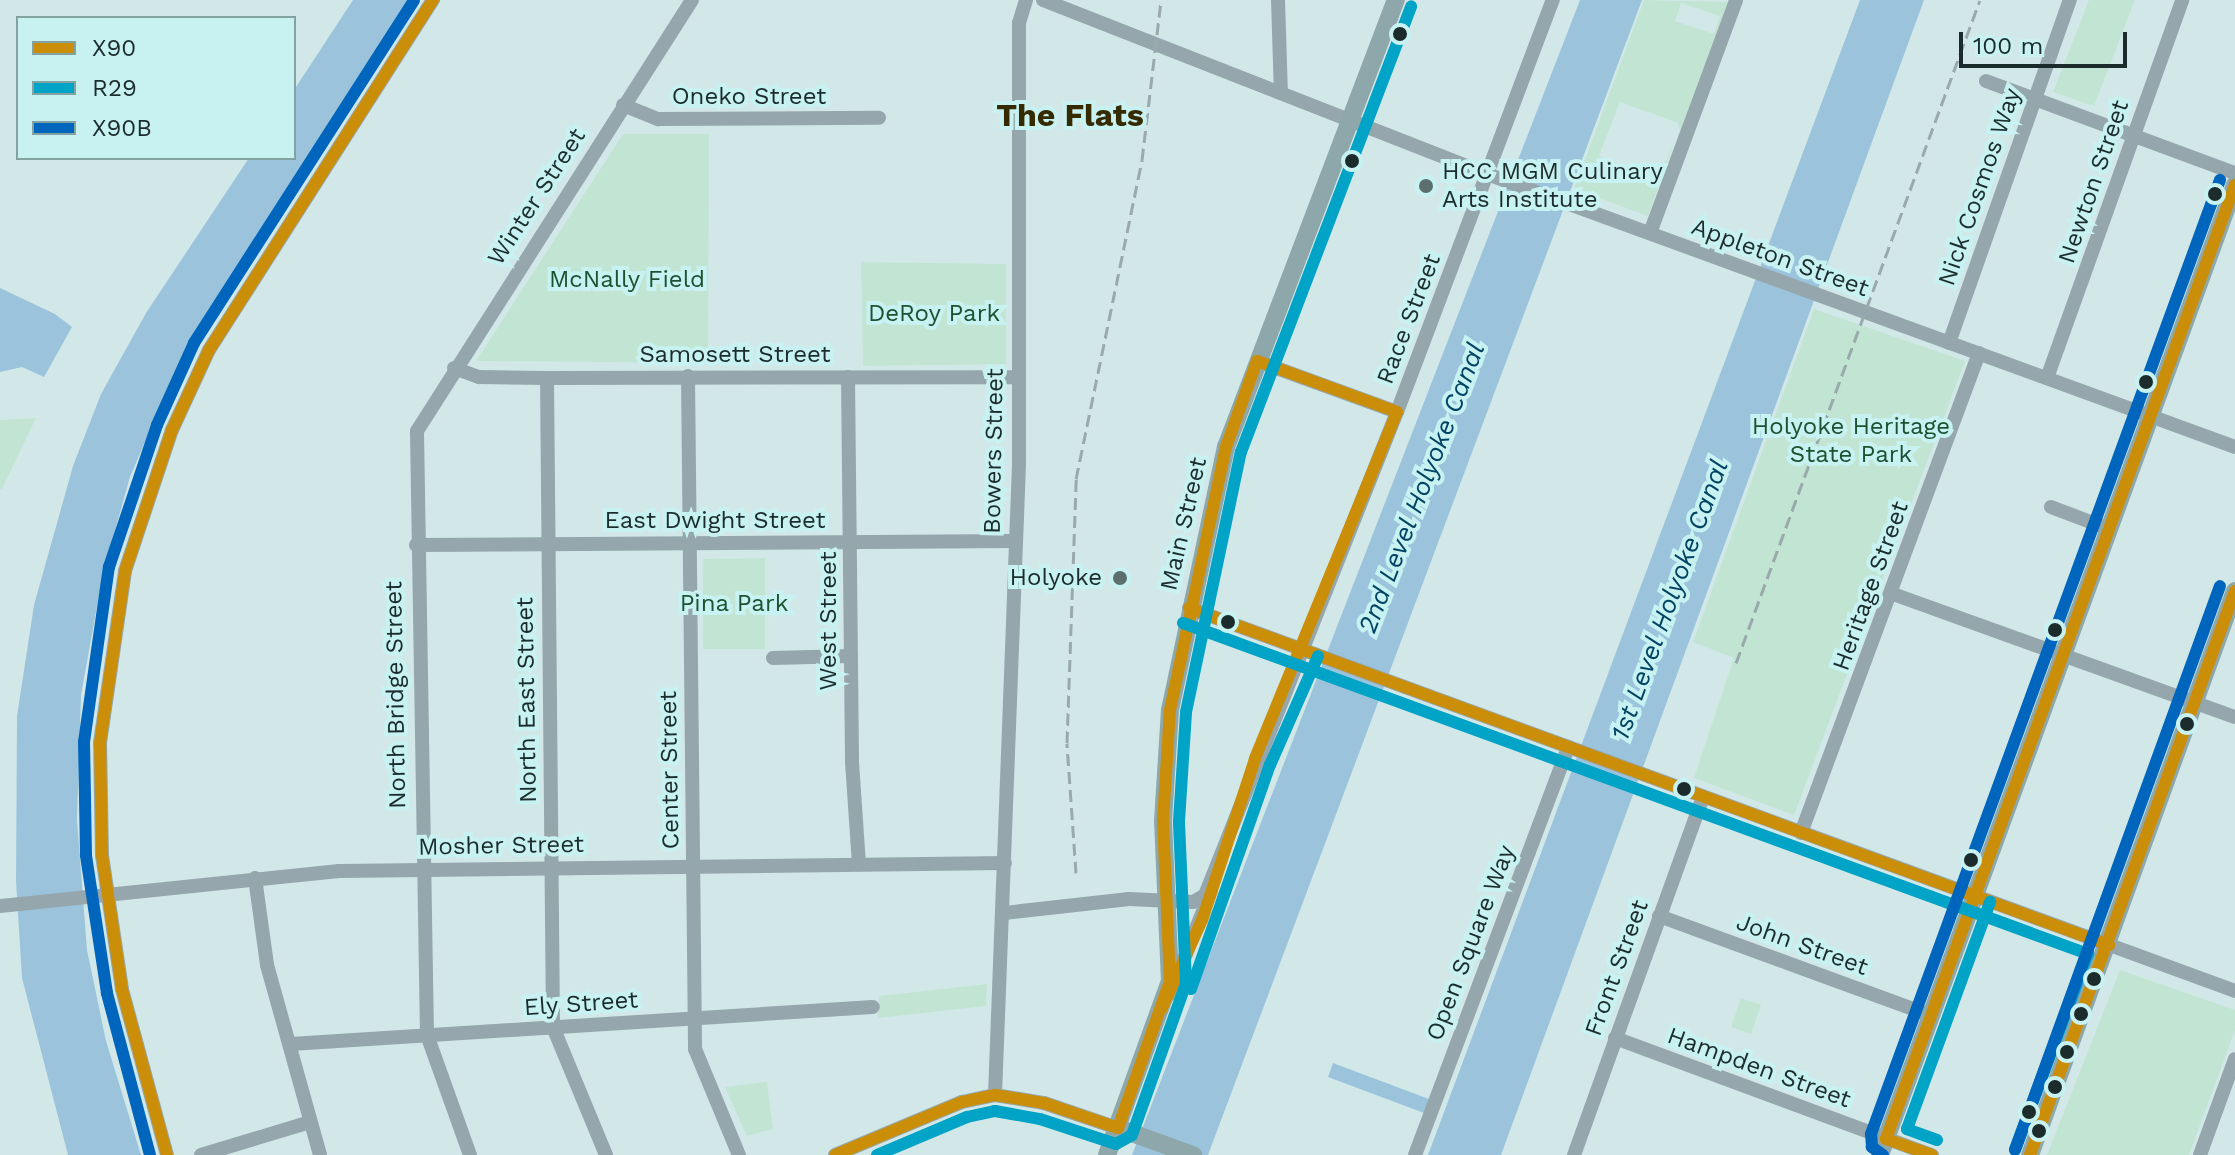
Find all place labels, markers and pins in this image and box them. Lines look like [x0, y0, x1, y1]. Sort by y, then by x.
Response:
unlabelled marker [1392, 26, 1408, 42]
unlabelled marker [1344, 153, 1360, 169]
place label: HCC MGM Culinary Arts Institute [1442, 158, 1663, 214]
marker: HCC MGM Culinary Arts Institute [1417, 177, 1435, 195]
unlabelled marker [2207, 186, 2223, 202]
unlabelled marker [2138, 374, 2154, 390]
place label: Holyoke [1010, 564, 1102, 592]
marker: Holyoke [1109, 567, 1131, 589]
unlabelled marker [1220, 614, 1236, 630]
unlabelled marker [2047, 622, 2063, 638]
unlabelled marker [2179, 716, 2195, 732]
unlabelled marker [1676, 781, 1692, 797]
unlabelled marker [1963, 852, 1979, 868]
unlabelled marker [2086, 971, 2102, 987]
unlabelled marker [2073, 1006, 2089, 1022]
unlabelled marker [2059, 1044, 2075, 1060]
unlabelled marker [2047, 1079, 2063, 1095]
unlabelled marker [2021, 1104, 2037, 1120]
unlabelled marker [2031, 1123, 2047, 1139]

